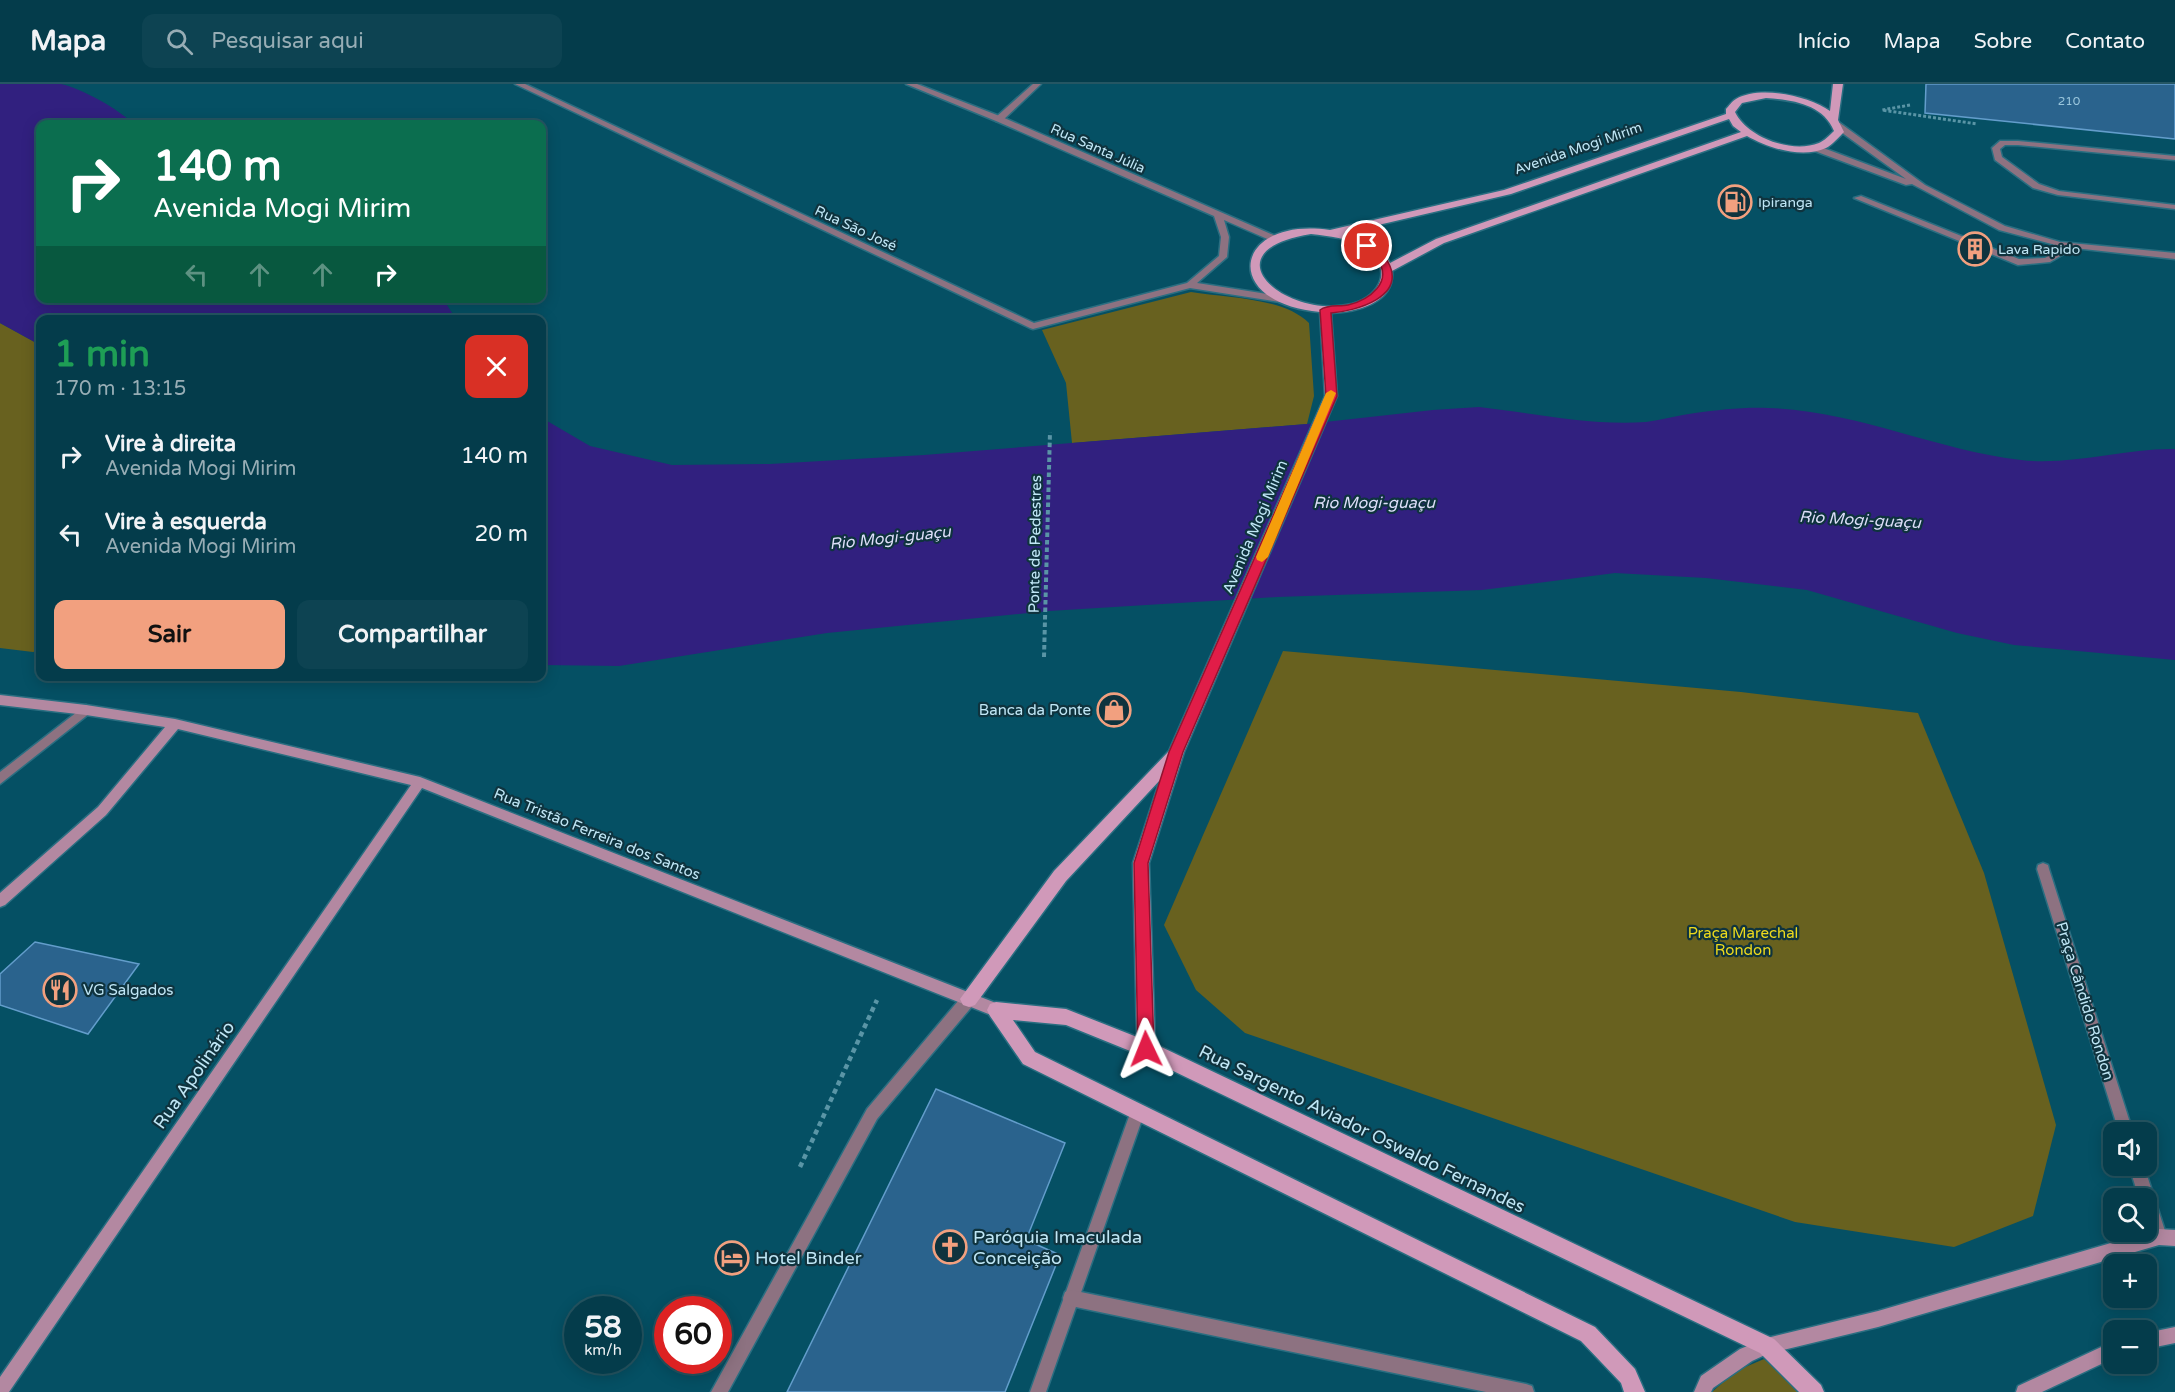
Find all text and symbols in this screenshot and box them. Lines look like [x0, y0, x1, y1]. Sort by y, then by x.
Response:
search box [142, 14, 562, 68]
text: Mapa [30, 24, 106, 58]
icon: search [163, 25, 196, 58]
text: Pesquisar aqui [211, 28, 364, 54]
text: Início [1798, 29, 1850, 54]
text: Mapa [1883, 29, 1941, 54]
text: Sobre [1974, 29, 2032, 54]
text: Contato [2065, 29, 2145, 54]
house number: 210 [2058, 94, 2081, 108]
street label: Avenida Mogi Mirim [1512, 119, 1644, 178]
street label: Rua Santa Júlia [1048, 120, 1148, 177]
text: 140 m [153, 141, 282, 192]
icon: right [54, 144, 132, 222]
fuel station icon: Ipiranga [1717, 184, 1753, 220]
text: Avenida Mogi Mirim [153, 192, 411, 225]
place label: Ipiranga [1758, 194, 1813, 211]
street label: Rua São José [812, 202, 899, 255]
pin [1341, 220, 1392, 271]
icon: arrive [1350, 229, 1383, 262]
building icon: Lava Rapido [1957, 231, 1993, 267]
place label: Lava Rapido [1998, 241, 2080, 258]
icon: left [180, 258, 213, 291]
icon: ahead [243, 258, 276, 291]
icon: ahead [306, 258, 339, 291]
icon: right [369, 258, 402, 291]
text: 1 min [54, 333, 150, 376]
button: close [465, 335, 528, 398]
text: 170 m · 13:15 [54, 377, 186, 401]
text: Vire à direita [105, 431, 236, 457]
icon: right [54, 440, 87, 473]
text: 140 m [461, 443, 528, 469]
text: Avenida Mogi Mirim [105, 457, 296, 481]
street label: Avenida Mogi Mirim [1219, 457, 1291, 597]
street label: Ponte de Pedestres [1025, 475, 1045, 613]
water label: Rio Mogi-guaçu [1313, 493, 1436, 513]
water label: Rio Mogi-guaçu [1799, 507, 1923, 533]
text: Vire à esquerda [105, 509, 267, 535]
icon: left [54, 518, 87, 551]
text: 20 m [474, 521, 528, 547]
water label: Rio Mogi-guaçu [828, 522, 953, 554]
text: Avenida Mogi Mirim [105, 535, 296, 559]
button: Sair [54, 600, 285, 669]
button: Compartilhar [297, 600, 528, 669]
shop icon: Banca da Ponte [1096, 692, 1132, 728]
place label: Banca da Ponte [979, 701, 1091, 719]
street label: Rua Tristão Ferreira dos Santos [491, 784, 703, 884]
street label: Praça Cândido Rondon [2052, 920, 2118, 1082]
park label: Praça Marechal Rondon [1688, 924, 1798, 959]
restaurant icon: VG Salgados [42, 972, 78, 1008]
place label: VG Salgados [83, 981, 174, 999]
street label: Rua Apolinário [149, 1017, 239, 1133]
position arrow [1114, 1017, 1178, 1081]
street label: Rua Sargento Aviador Oswaldo Fernandes [1195, 1040, 1529, 1218]
map controls [2103, 1122, 2157, 1374]
button: sound [2103, 1122, 2157, 1176]
button: search [2103, 1188, 2157, 1242]
place label: Paróquia Imaculada Conceição [973, 1226, 1142, 1269]
church icon: Paróquia Imaculada Conceição [932, 1229, 968, 1265]
hotel icon: Hotel Binder [714, 1240, 750, 1276]
place label: Hotel Binder [755, 1247, 862, 1269]
button: + [2103, 1254, 2157, 1308]
speed limit sign: 60 [654, 1296, 732, 1374]
text: 58 [584, 1309, 622, 1346]
button: − [2103, 1320, 2157, 1374]
text: km/h [584, 1341, 622, 1359]

